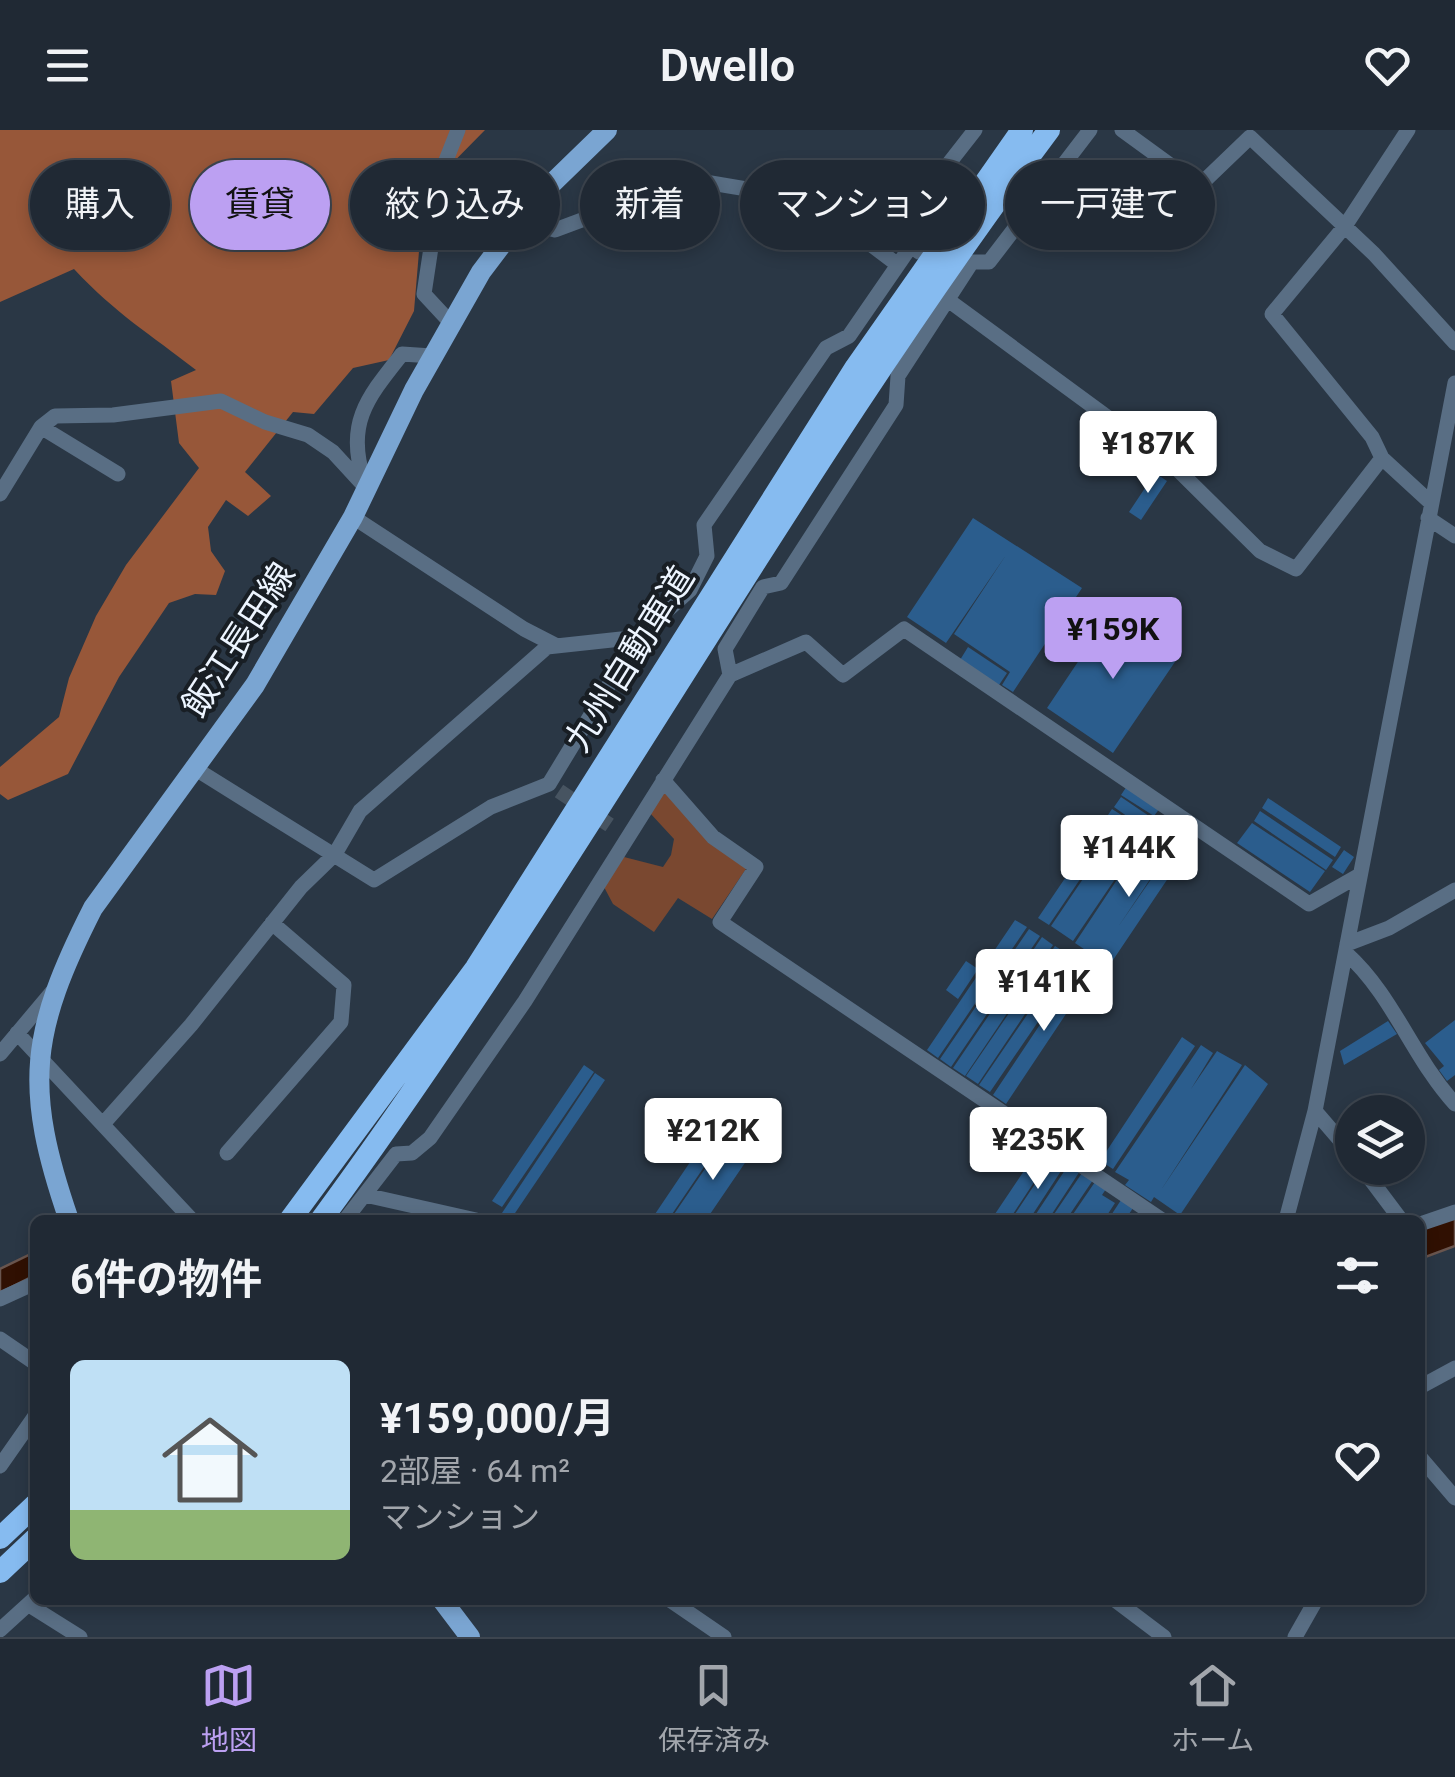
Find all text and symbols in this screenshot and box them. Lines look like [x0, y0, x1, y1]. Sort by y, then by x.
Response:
icon: menu [40, 38, 95, 93]
icon: heart [1360, 38, 1415, 93]
text: Dwello [660, 39, 795, 92]
chip: 購入 [30, 160, 170, 250]
chip: 賃貸 [190, 160, 330, 250]
chip: 絞り込み [350, 160, 560, 250]
chip: 新着 [580, 160, 720, 250]
chip: マンション [740, 160, 985, 250]
chip: 一戸建て [1005, 160, 1215, 250]
pin: ¥187K [1078, 411, 1218, 496]
text: ¥187K [1102, 424, 1194, 462]
street label: 飯江長田線 [174, 555, 304, 725]
street label: 九州自動車道 [557, 559, 703, 759]
pin: ¥159K [1043, 597, 1183, 682]
text: ¥159K [1067, 610, 1159, 648]
pin: ¥144K [1059, 815, 1199, 900]
text: ¥144K [1083, 828, 1175, 866]
pin: ¥141K [974, 949, 1114, 1034]
text: ¥141K [998, 962, 1090, 1000]
map controls [1335, 1095, 1425, 1185]
button: layers [1335, 1095, 1425, 1185]
pin: ¥212K [643, 1098, 783, 1183]
pin: ¥235K [968, 1107, 1108, 1192]
text: ¥212K [667, 1111, 759, 1149]
text: ¥235K [992, 1120, 1084, 1158]
icon: filters [1330, 1248, 1385, 1303]
text: 6件の物件 [70, 1255, 262, 1304]
text: ¥159,000/月 [380, 1394, 615, 1443]
icon: home [150, 1400, 270, 1520]
icon: heart [1330, 1433, 1385, 1488]
text: 2部屋 · 64 m² [380, 1452, 570, 1490]
text: マンション [380, 1498, 540, 1536]
tab: 地図 [201, 1658, 257, 1758]
tab: 保存済み [658, 1658, 770, 1758]
tab: ホーム [1171, 1658, 1254, 1758]

